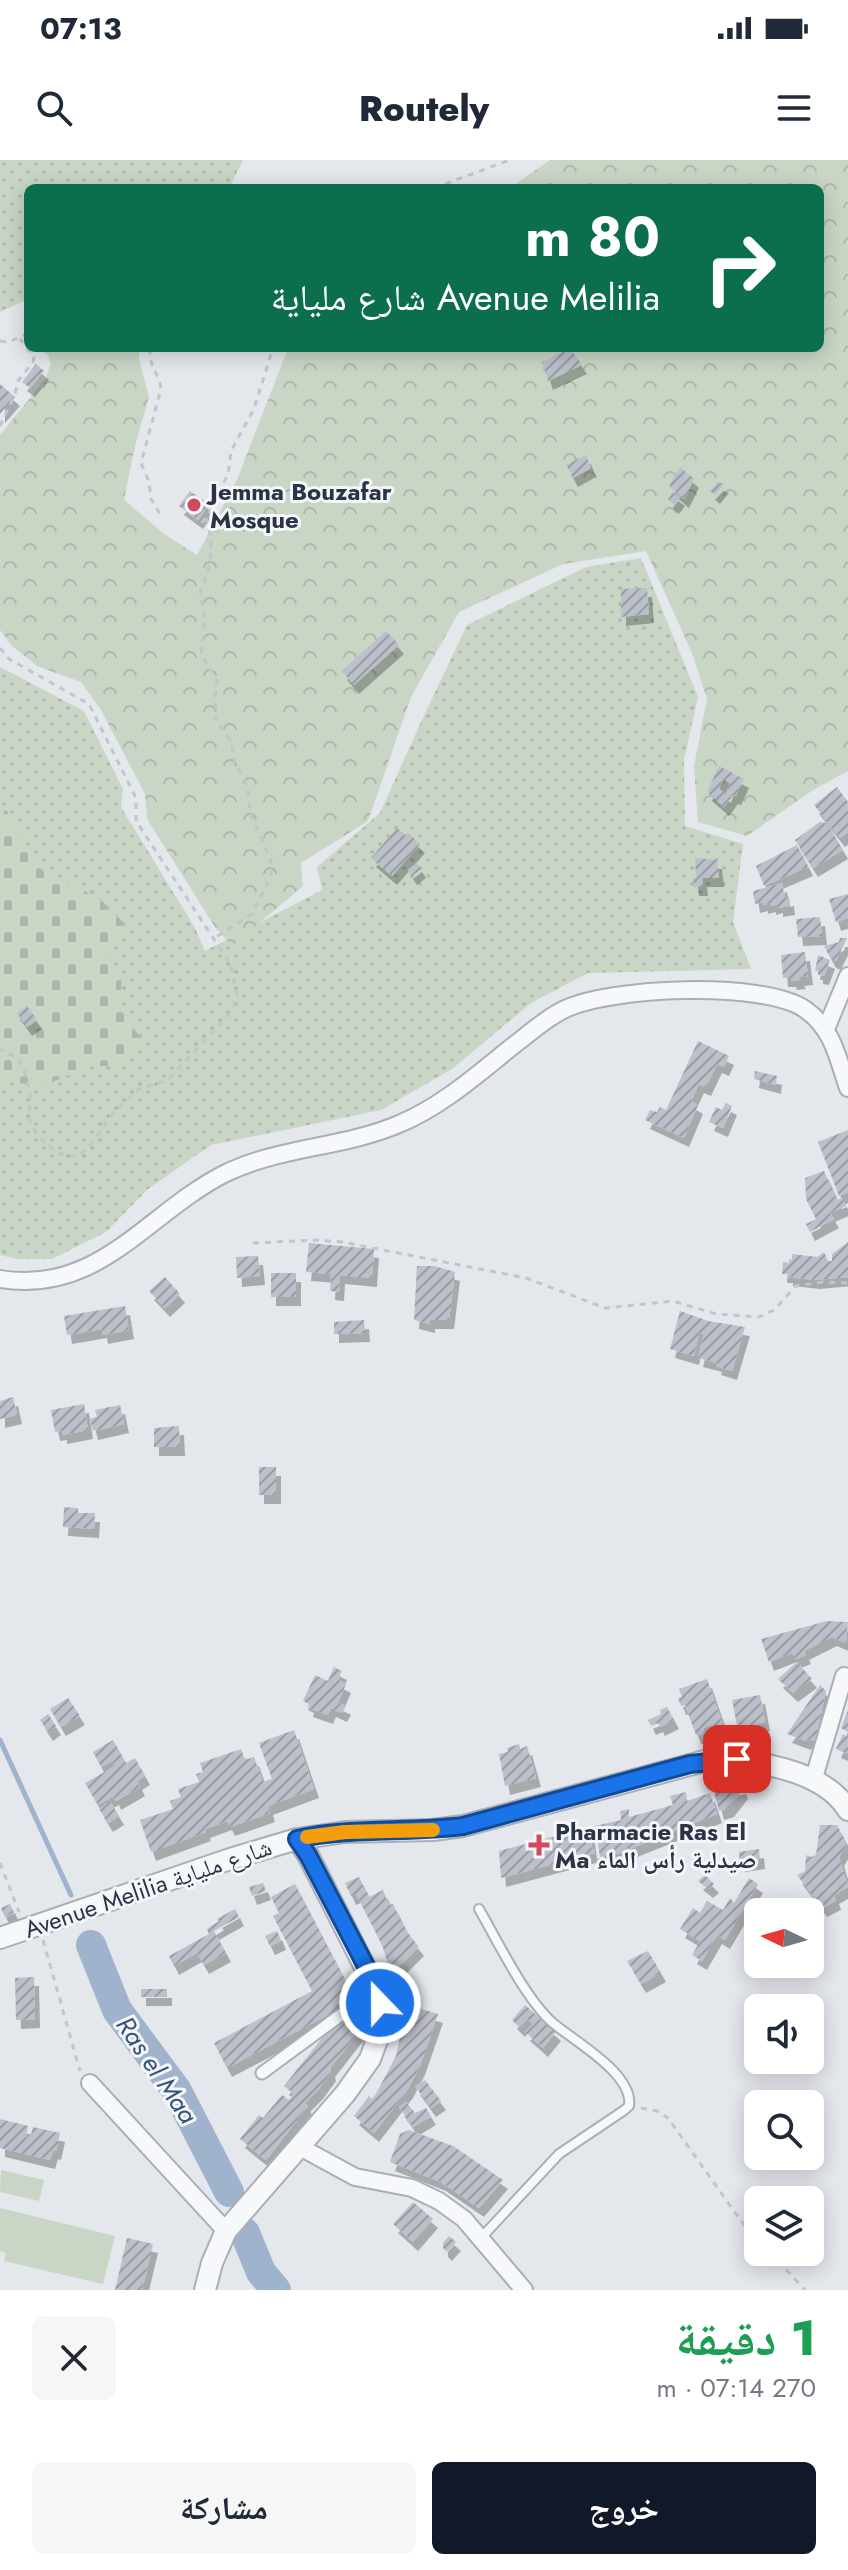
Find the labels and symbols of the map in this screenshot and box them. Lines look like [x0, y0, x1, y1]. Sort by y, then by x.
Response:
place label: Jemma Bouzafar Mosque [206, 474, 392, 537]
marker: Jemma Bouzafar Mosque [185, 496, 203, 514]
pin [703, 1725, 771, 1793]
place label: Pharmacie Ras El Ma صيدلية رأس الماء [555, 1814, 756, 1877]
street label: Avenue Melilia شارع ملياية [20, 1829, 276, 1947]
marker: Pharmacie Ras El Ma صيدلية رأس الماء [530, 1836, 548, 1854]
north arrow [744, 1898, 824, 1978]
position arrow [338, 1961, 422, 2045]
water label: Ras el Maa [107, 2009, 207, 2132]

